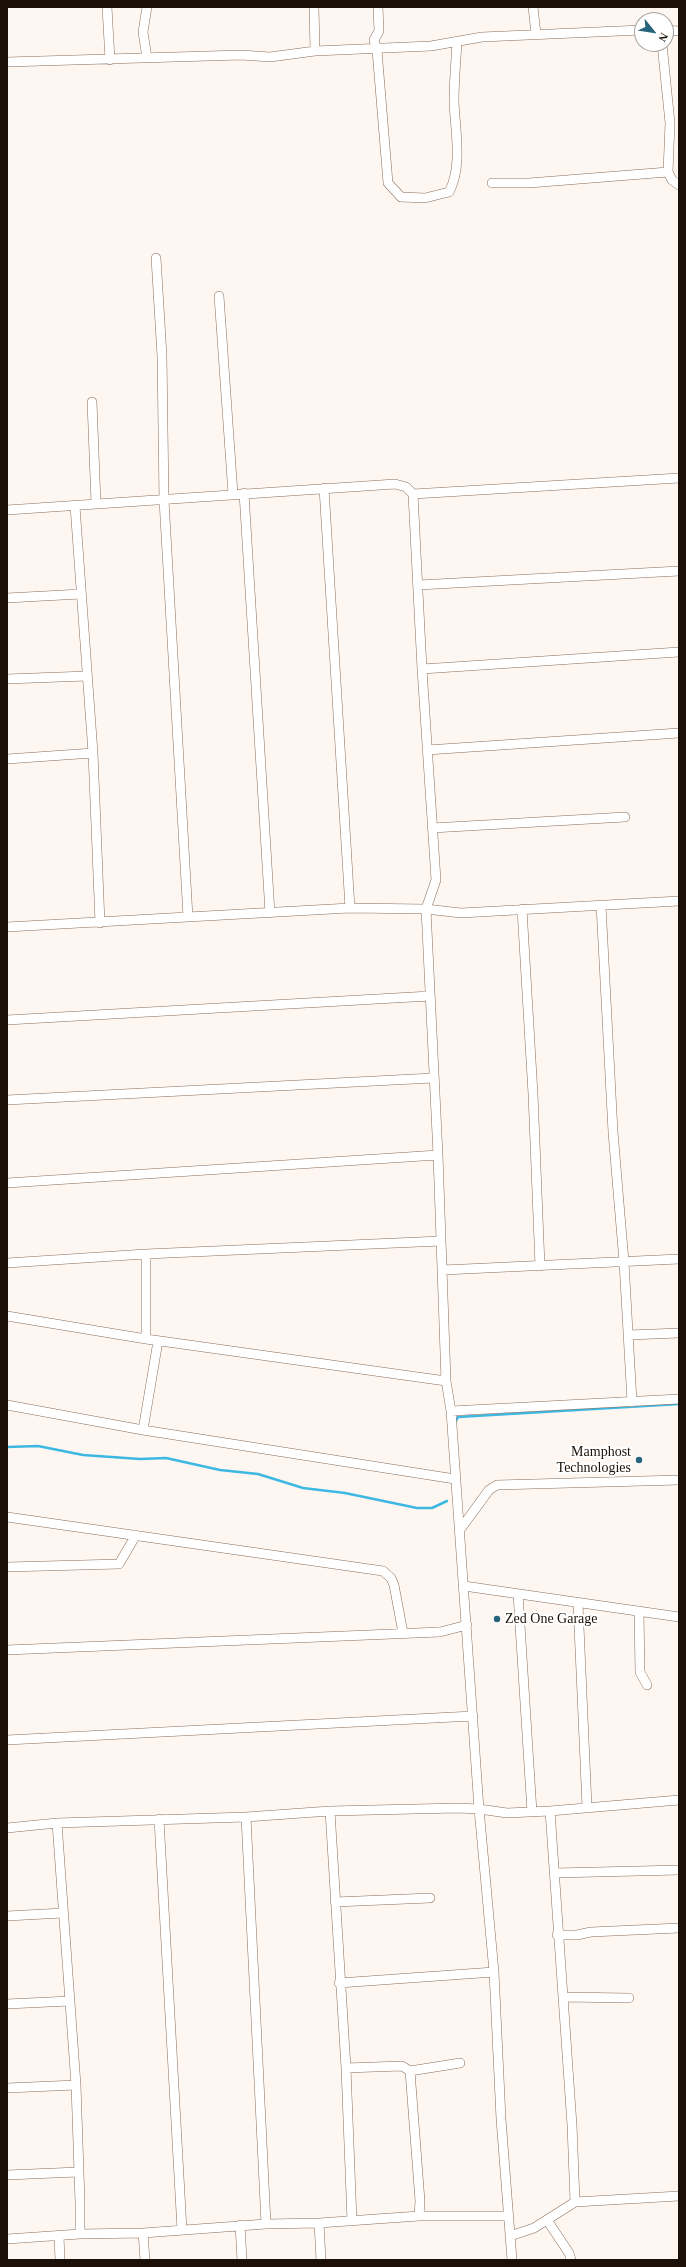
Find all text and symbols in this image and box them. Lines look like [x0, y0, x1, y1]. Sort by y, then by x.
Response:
north arrow [634, 12, 674, 52]
text: N [656, 31, 671, 44]
place label: Mamphost Technologies [557, 1444, 631, 1476]
marker: Mamphost Technologies [634, 1455, 644, 1465]
place label: Zed One Garage [505, 1611, 598, 1627]
marker: Zed One Garage [492, 1614, 502, 1624]

